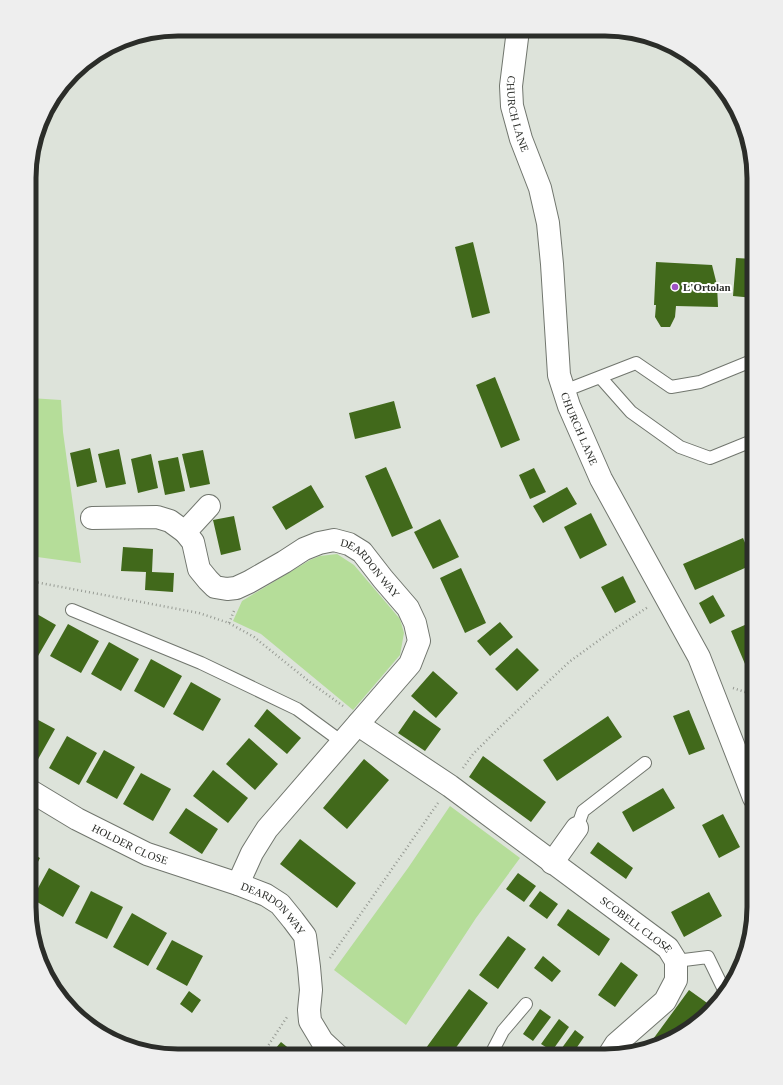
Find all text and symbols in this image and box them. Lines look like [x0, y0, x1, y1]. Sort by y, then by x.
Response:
street label: CHURCH LANE [505, 75, 532, 154]
place label: L'Ortolan [683, 281, 731, 293]
marker: L'Ortolan [670, 282, 680, 292]
street label: CHURCH LANE [559, 391, 600, 467]
street label: DEARDON WAY [339, 536, 402, 600]
street label: HOLDER CLOSE [90, 822, 170, 867]
street label: DEARDON WAY [239, 880, 308, 937]
street label: SCOBELL CLOSE [598, 894, 675, 954]

